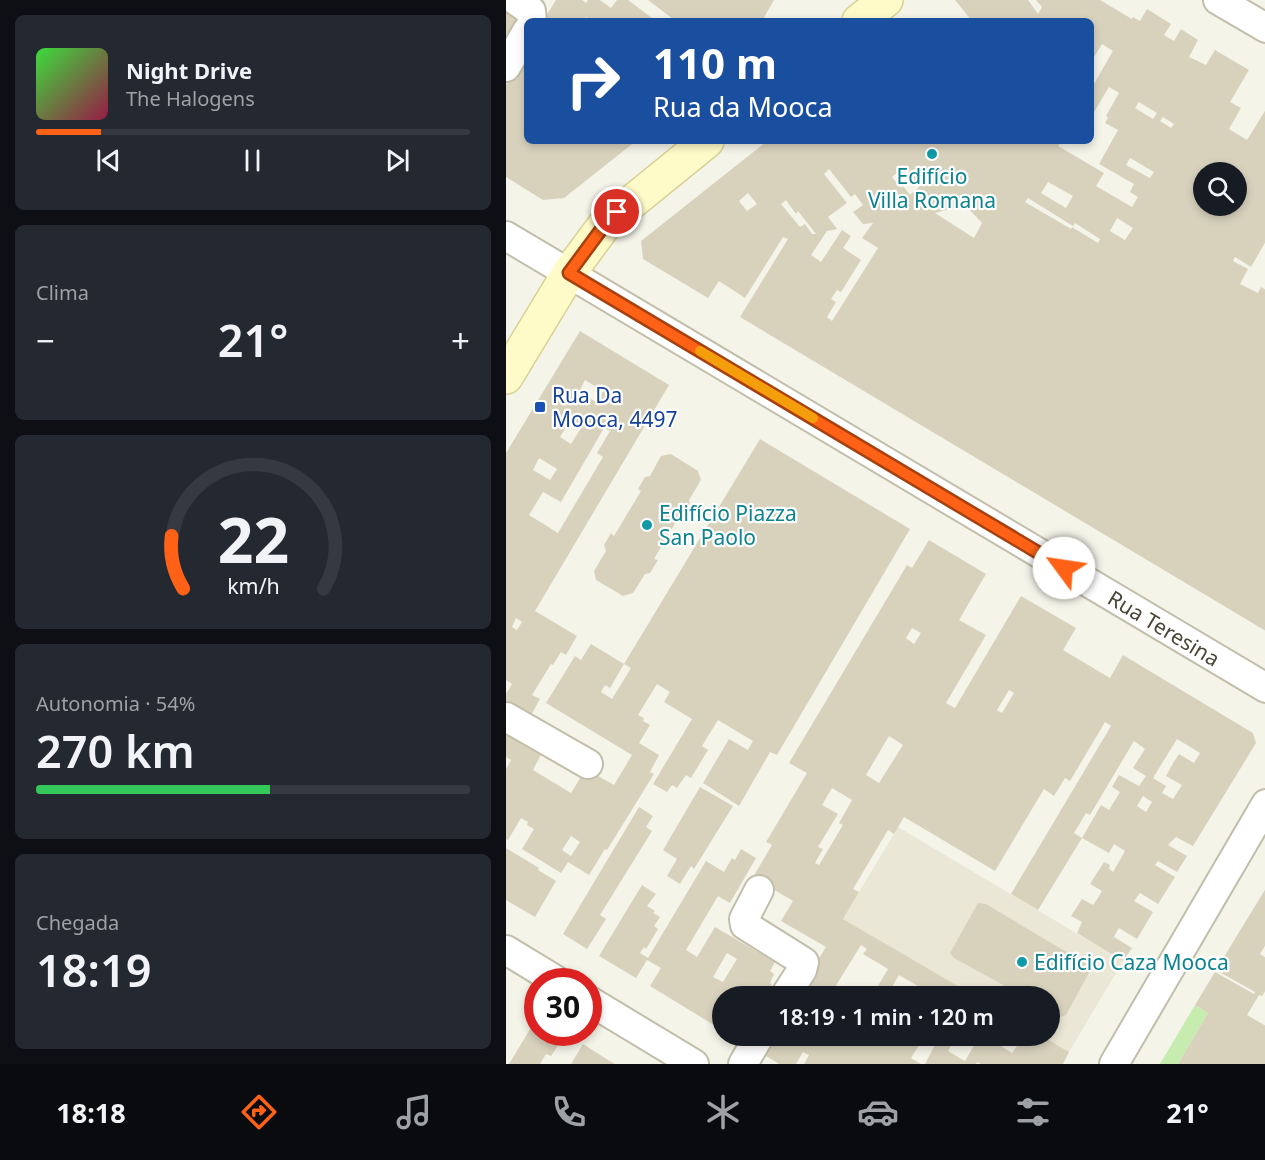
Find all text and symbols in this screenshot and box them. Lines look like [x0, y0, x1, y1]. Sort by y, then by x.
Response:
text: 110 m [653, 34, 777, 91]
icon: right [554, 42, 632, 120]
text: Night Drive [126, 55, 252, 85]
text: The Halogens [126, 85, 255, 112]
text: Rua da Mooca [653, 88, 833, 125]
icon: previous [92, 144, 125, 177]
icon: pause [236, 144, 269, 177]
icon: next [381, 144, 414, 177]
marker: Edifício Villa Romana [925, 147, 939, 161]
place label: Edifício Villa Romana [868, 162, 996, 214]
map controls [1193, 162, 1247, 216]
button: search [1193, 162, 1247, 216]
pin [591, 186, 642, 237]
icon: arrive [600, 195, 633, 228]
text: Clima [36, 279, 89, 306]
text: 21° [218, 309, 288, 370]
text: − [36, 318, 55, 363]
text: + [451, 318, 470, 363]
place label: Rua Da Mooca, 4497 [552, 381, 677, 433]
marker: Rua Da Mooca, 4497 [533, 400, 547, 414]
text: 22 [217, 496, 289, 581]
place label: Edifício Piazza San Paolo [659, 499, 797, 551]
marker: Edifício Piazza San Paolo [640, 518, 654, 532]
position arrow [1032, 536, 1096, 600]
text: km/h [227, 571, 279, 600]
street label: Rua Teresina [1103, 584, 1225, 672]
text: Autonomia · 54% [36, 690, 195, 717]
text: 270 km [36, 720, 195, 781]
text: Chegada [36, 909, 119, 936]
text: 18:19 [36, 939, 151, 1000]
place label: Edifício Caza Mooca [1034, 948, 1229, 976]
marker: Edifício Caza Mooca [1015, 955, 1029, 969]
speed limit sign: 30 [524, 968, 602, 1046]
text: 18:19 · 1 min · 120 m [778, 1001, 994, 1031]
icon: directions [238, 1091, 280, 1133]
icon: music [393, 1091, 435, 1133]
icon: phone [548, 1091, 590, 1133]
icon: climate [702, 1091, 744, 1133]
icon: car [857, 1091, 899, 1133]
icon: filters [1012, 1091, 1054, 1133]
text: 18:18 [56, 1094, 126, 1131]
text: 21° [1166, 1094, 1209, 1131]

